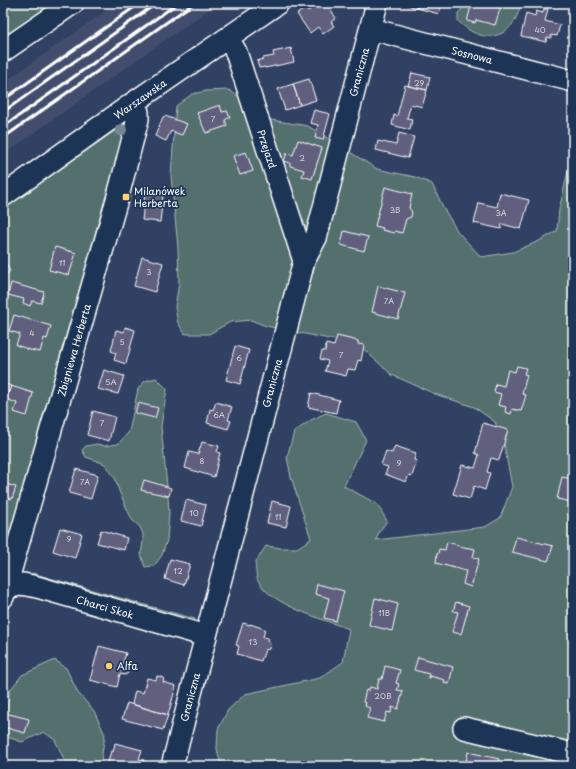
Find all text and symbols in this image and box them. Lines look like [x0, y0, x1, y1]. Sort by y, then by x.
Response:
house number: 40 [534, 24, 546, 36]
street label: Sosnowa [450, 42, 495, 67]
street label: Graniczna [345, 45, 372, 98]
street label: Warszawska [110, 74, 170, 122]
house number: 29 [414, 77, 424, 89]
house number: 7 [211, 113, 216, 125]
street label: Przejazd [254, 128, 281, 170]
house number: 2 [299, 152, 305, 164]
place label: Milanówek Herberta [134, 183, 186, 210]
marker: Milanówek Herberta [121, 192, 131, 202]
house number: 3B [390, 204, 400, 216]
house number: 3A [495, 207, 507, 219]
house number: 11 [59, 257, 65, 269]
house number: 3 [146, 266, 152, 278]
house number: 7A [384, 295, 394, 307]
street label: Zbigniewa Herberta [53, 301, 94, 398]
house number: 4 [29, 327, 35, 339]
house number: 5 [119, 336, 125, 348]
house number: 7 [339, 349, 344, 361]
house number: 6 [236, 352, 242, 364]
street label: Graniczna [258, 356, 285, 409]
house number: 5A [105, 376, 117, 388]
house number: 6A [213, 409, 225, 421]
house number: 7 [100, 417, 105, 429]
house number: 8 [200, 455, 205, 467]
house number: 9 [397, 457, 402, 469]
house number: 7A [80, 476, 90, 488]
house number: 10 [189, 507, 199, 519]
house number: 11 [275, 511, 281, 523]
house number: 9 [67, 533, 72, 545]
house number: 12 [173, 565, 183, 577]
street label: Charci Skok [75, 591, 136, 622]
house number: 11B [378, 607, 390, 619]
house number: 13 [249, 636, 257, 648]
place label: Alfa [117, 658, 138, 673]
marker: Alfa [104, 661, 114, 671]
street label: Graniczna [176, 670, 203, 723]
house number: 20B [374, 690, 392, 702]

